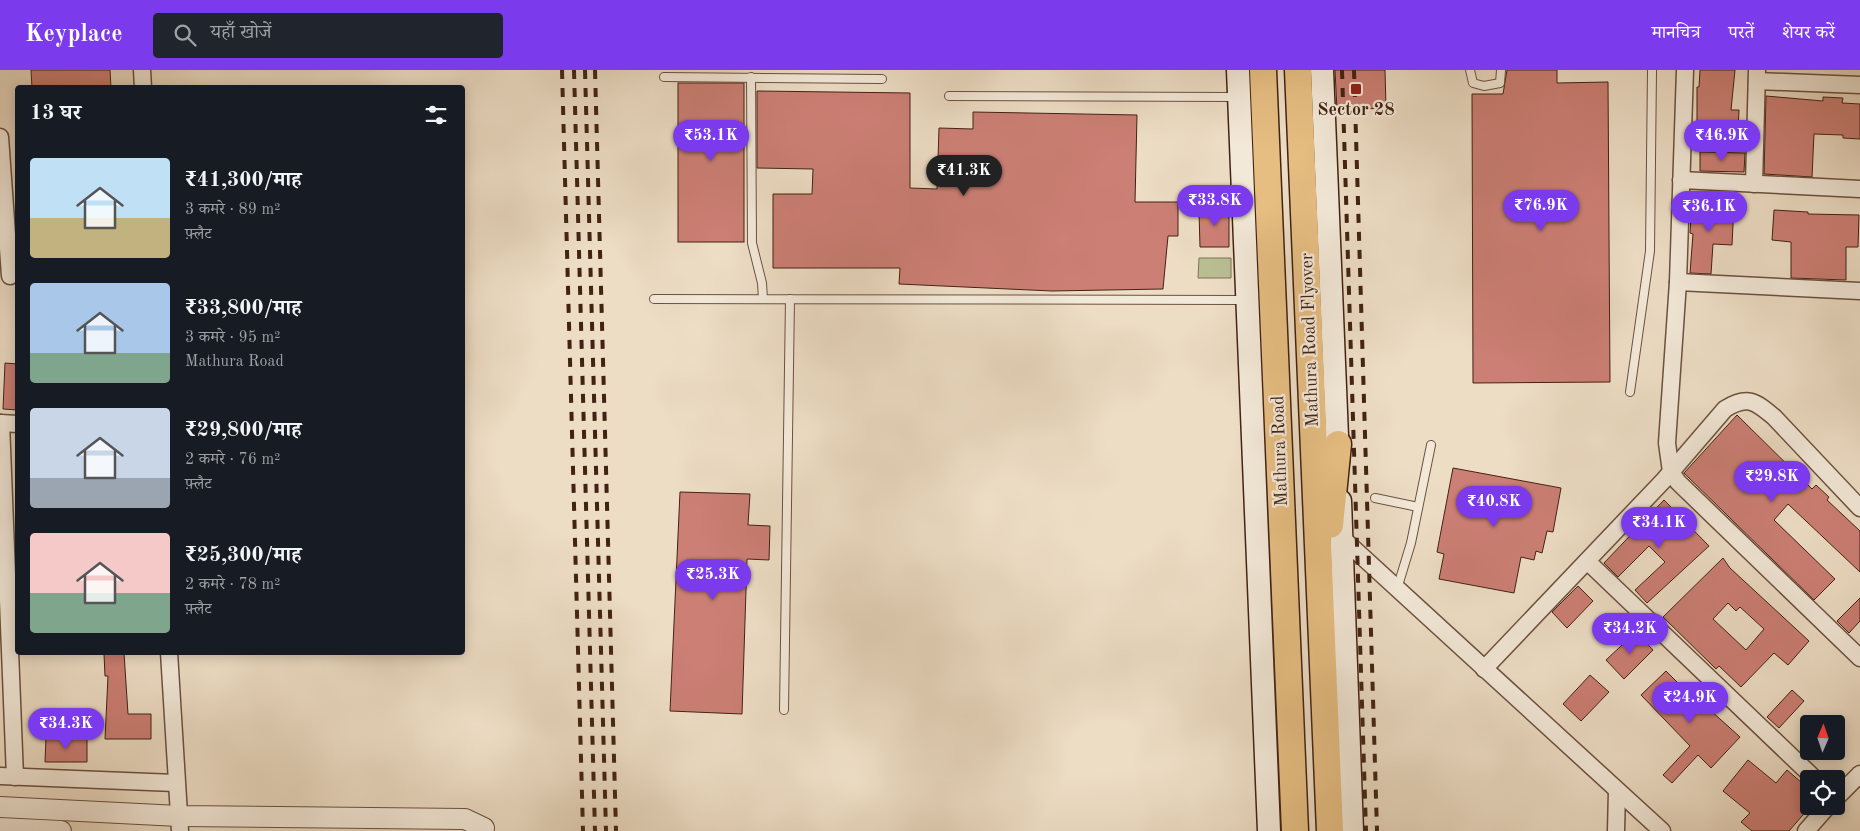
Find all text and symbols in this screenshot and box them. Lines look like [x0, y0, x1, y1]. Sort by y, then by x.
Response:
search box [153, 13, 503, 58]
icon: search [171, 21, 199, 49]
text: Keyplace [25, 23, 123, 47]
text: यहाँ खोजें [211, 24, 272, 43]
text: मानचित्र [1652, 24, 1701, 42]
text: परतें [1729, 24, 1754, 42]
text: शेयर करें [1782, 24, 1835, 42]
marker: Sector 28 [1349, 82, 1363, 96]
icon: filters [422, 101, 450, 129]
place label: Sector 28 [1317, 101, 1395, 119]
text: 13 घर [30, 103, 81, 124]
pin: ₹53.1K [670, 119, 752, 162]
pin: ₹46.9K [1681, 119, 1763, 162]
text: ₹53.1K [684, 128, 738, 144]
text: ₹46.9K [1695, 128, 1749, 144]
pin: ₹41.3K [923, 154, 1005, 197]
text: ₹41.3K [937, 163, 991, 179]
text: ₹41,300/माह [185, 170, 302, 191]
icon: home [70, 178, 130, 238]
pin: ₹33.8K [1174, 184, 1256, 227]
pin: ₹76.9K [1500, 190, 1582, 232]
pin: ₹36.1K [1668, 190, 1750, 233]
text: ₹33.8K [1188, 193, 1242, 209]
text: ₹76.9K [1514, 198, 1568, 214]
text: ₹36.1K [1682, 199, 1736, 215]
text: 3 कमरे · 89 m² [185, 202, 280, 218]
text: फ़्लैट [185, 227, 212, 243]
street label: Mathura Road Flyover [1298, 252, 1322, 427]
text: ₹33,800/माह [185, 298, 302, 319]
icon: home [70, 303, 130, 363]
text: 3 कमरे · 95 m² [185, 330, 280, 346]
text: Mathura Road [185, 354, 284, 370]
street label: Mathura Road [1269, 395, 1291, 507]
text: ₹29,800/माह [185, 420, 302, 441]
icon: home [70, 428, 130, 488]
text: 2 कमरे · 76 m² [185, 452, 280, 468]
pin: ₹29.8K [1731, 460, 1813, 503]
text: ₹29.8K [1745, 469, 1799, 485]
text: फ़्लैट [185, 477, 212, 493]
pin: ₹40.8K [1453, 486, 1535, 528]
text: ₹40.8K [1467, 494, 1521, 510]
pin: ₹34.1K [1618, 506, 1700, 549]
text: ₹34.1K [1632, 515, 1686, 531]
text: ₹25,300/माह [185, 545, 302, 566]
icon: home [70, 553, 130, 613]
pin: ₹25.3K [672, 558, 754, 601]
text: ₹25.3K [686, 567, 740, 583]
text: 2 कमरे · 78 m² [185, 577, 280, 593]
text: फ़्लैट [185, 602, 212, 618]
pin: ₹34.2K [1589, 612, 1671, 655]
text: ₹34.2K [1603, 621, 1657, 637]
pin: ₹24.9K [1649, 682, 1731, 724]
text: ₹24.9K [1663, 690, 1717, 706]
pin: ₹34.3K [25, 708, 107, 750]
north arrow [1800, 715, 1845, 760]
map controls [1800, 715, 1845, 815]
text: ₹34.3K [39, 716, 93, 732]
button: locate [1800, 770, 1845, 815]

